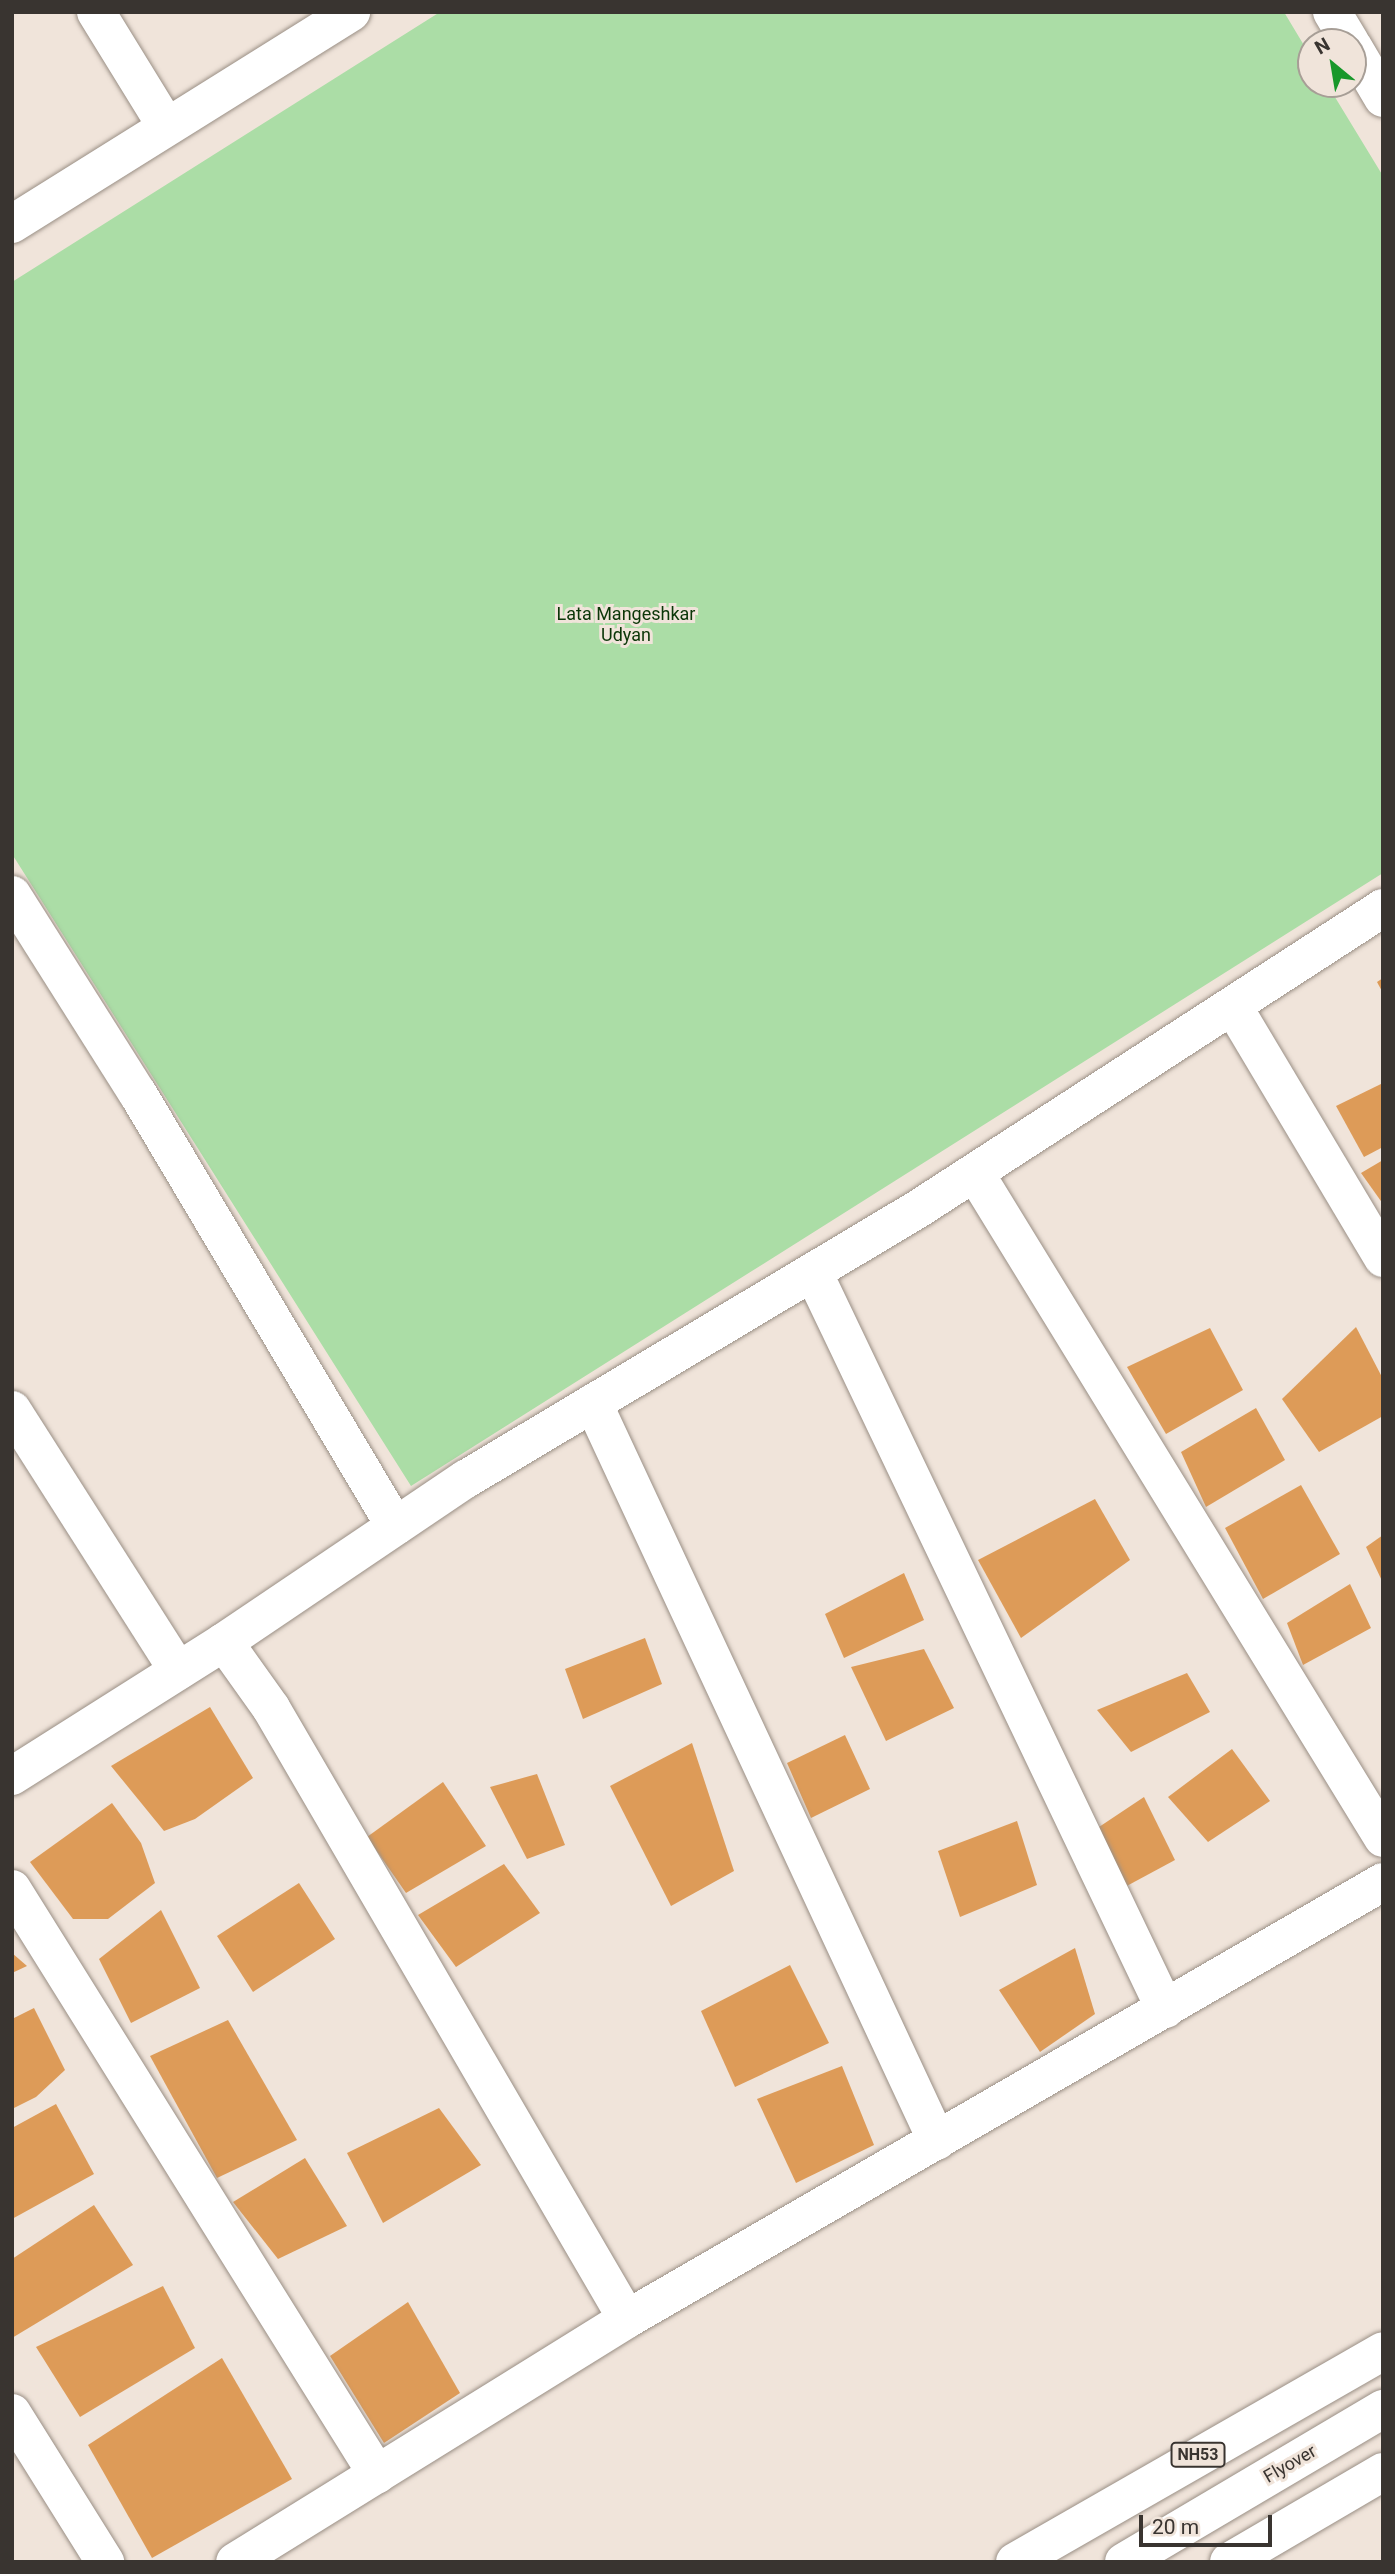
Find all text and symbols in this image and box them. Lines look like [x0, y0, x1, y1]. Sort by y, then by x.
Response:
north arrow [1297, 28, 1367, 98]
text: N [1311, 33, 1334, 59]
park label: Lata Mangeshkar Udyan [557, 604, 695, 646]
street label: Flyover [1260, 2440, 1320, 2488]
road number: NH53 [1170, 2442, 1226, 2468]
scale bar [1143, 2500, 1276, 2544]
text: 20 m [1152, 2515, 1199, 2539]

